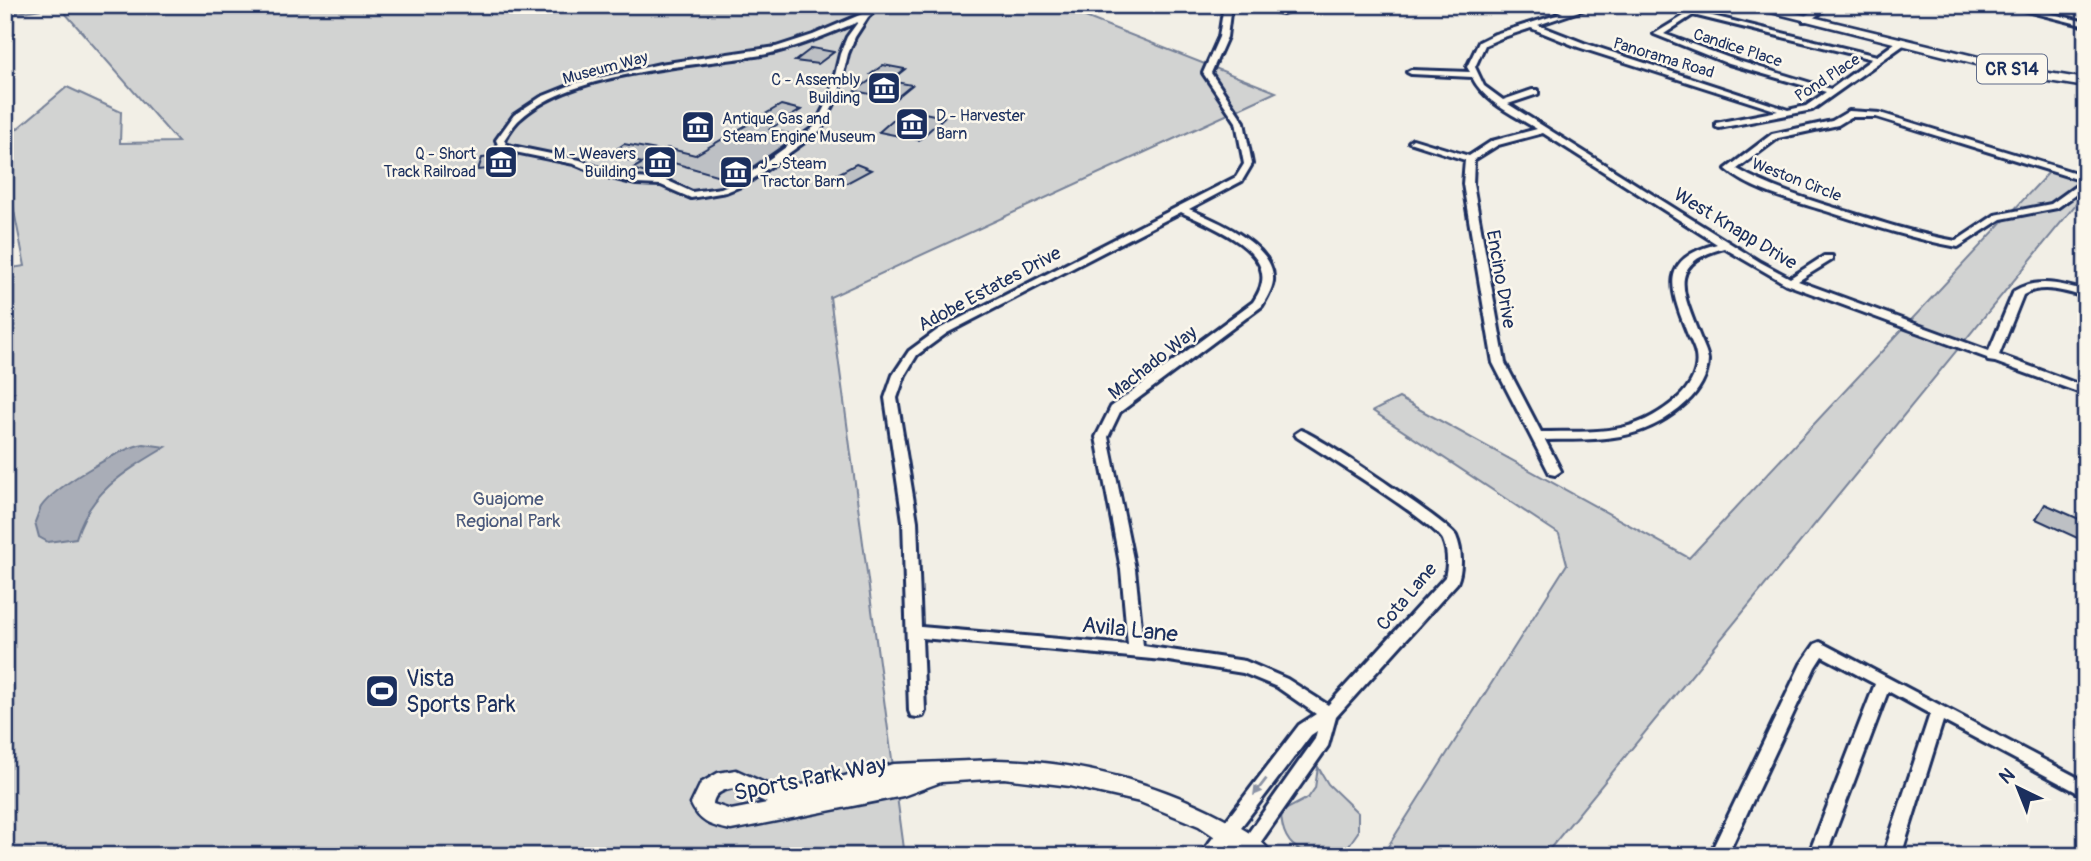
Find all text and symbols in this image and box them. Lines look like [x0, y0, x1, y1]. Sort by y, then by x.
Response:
street label: Candice Place [1691, 24, 1785, 72]
street label: Panorama Road [1611, 33, 1717, 83]
street label: Museum Way [560, 47, 650, 89]
street label: Pond Place [1791, 49, 1864, 106]
road number: CR S14 [1977, 55, 2047, 84]
museum icon: C - Assembly Building [865, 69, 903, 107]
place label: C - Assembly Building [771, 70, 860, 108]
museum icon: D - Harvester Barn [893, 105, 931, 143]
place label: D - Harvester Barn [936, 106, 1026, 144]
museum icon: Antique Gas and Steam Engine Museum [679, 108, 717, 146]
place label: Antique Gas and Steam Engine Museum [722, 109, 876, 147]
museum icon: Q - Short Track Railroad [482, 143, 520, 181]
museum icon: M - Weavers Building [641, 143, 679, 181]
place label: Q - Short Track Railroad [384, 144, 477, 182]
place label: M - Weavers Building [554, 144, 636, 182]
museum icon: J - Steam Tractor Barn [717, 153, 755, 191]
place label: J - Steam Tractor Barn [760, 154, 845, 192]
street label: Weston Circle [1749, 154, 1844, 206]
street label: West Knapp Drive [1669, 183, 1802, 275]
street label: Encino Drive [1481, 228, 1522, 331]
street label: Adobe Estates Drive [914, 241, 1066, 337]
street label: Machado Way [1103, 321, 1202, 405]
park label: Guajome Regional Park [456, 487, 560, 533]
street label: Cota Lane [1371, 557, 1443, 636]
street label: Avila Lane [1080, 610, 1180, 649]
place label: Vista Sports Park [406, 664, 516, 719]
sports icon: Vista Sports Park [363, 672, 401, 710]
street label: Sports Park Way [731, 749, 889, 807]
north arrow [1982, 752, 2052, 822]
text: N [1994, 763, 2020, 789]
one-way arrow [1253, 778, 1268, 796]

